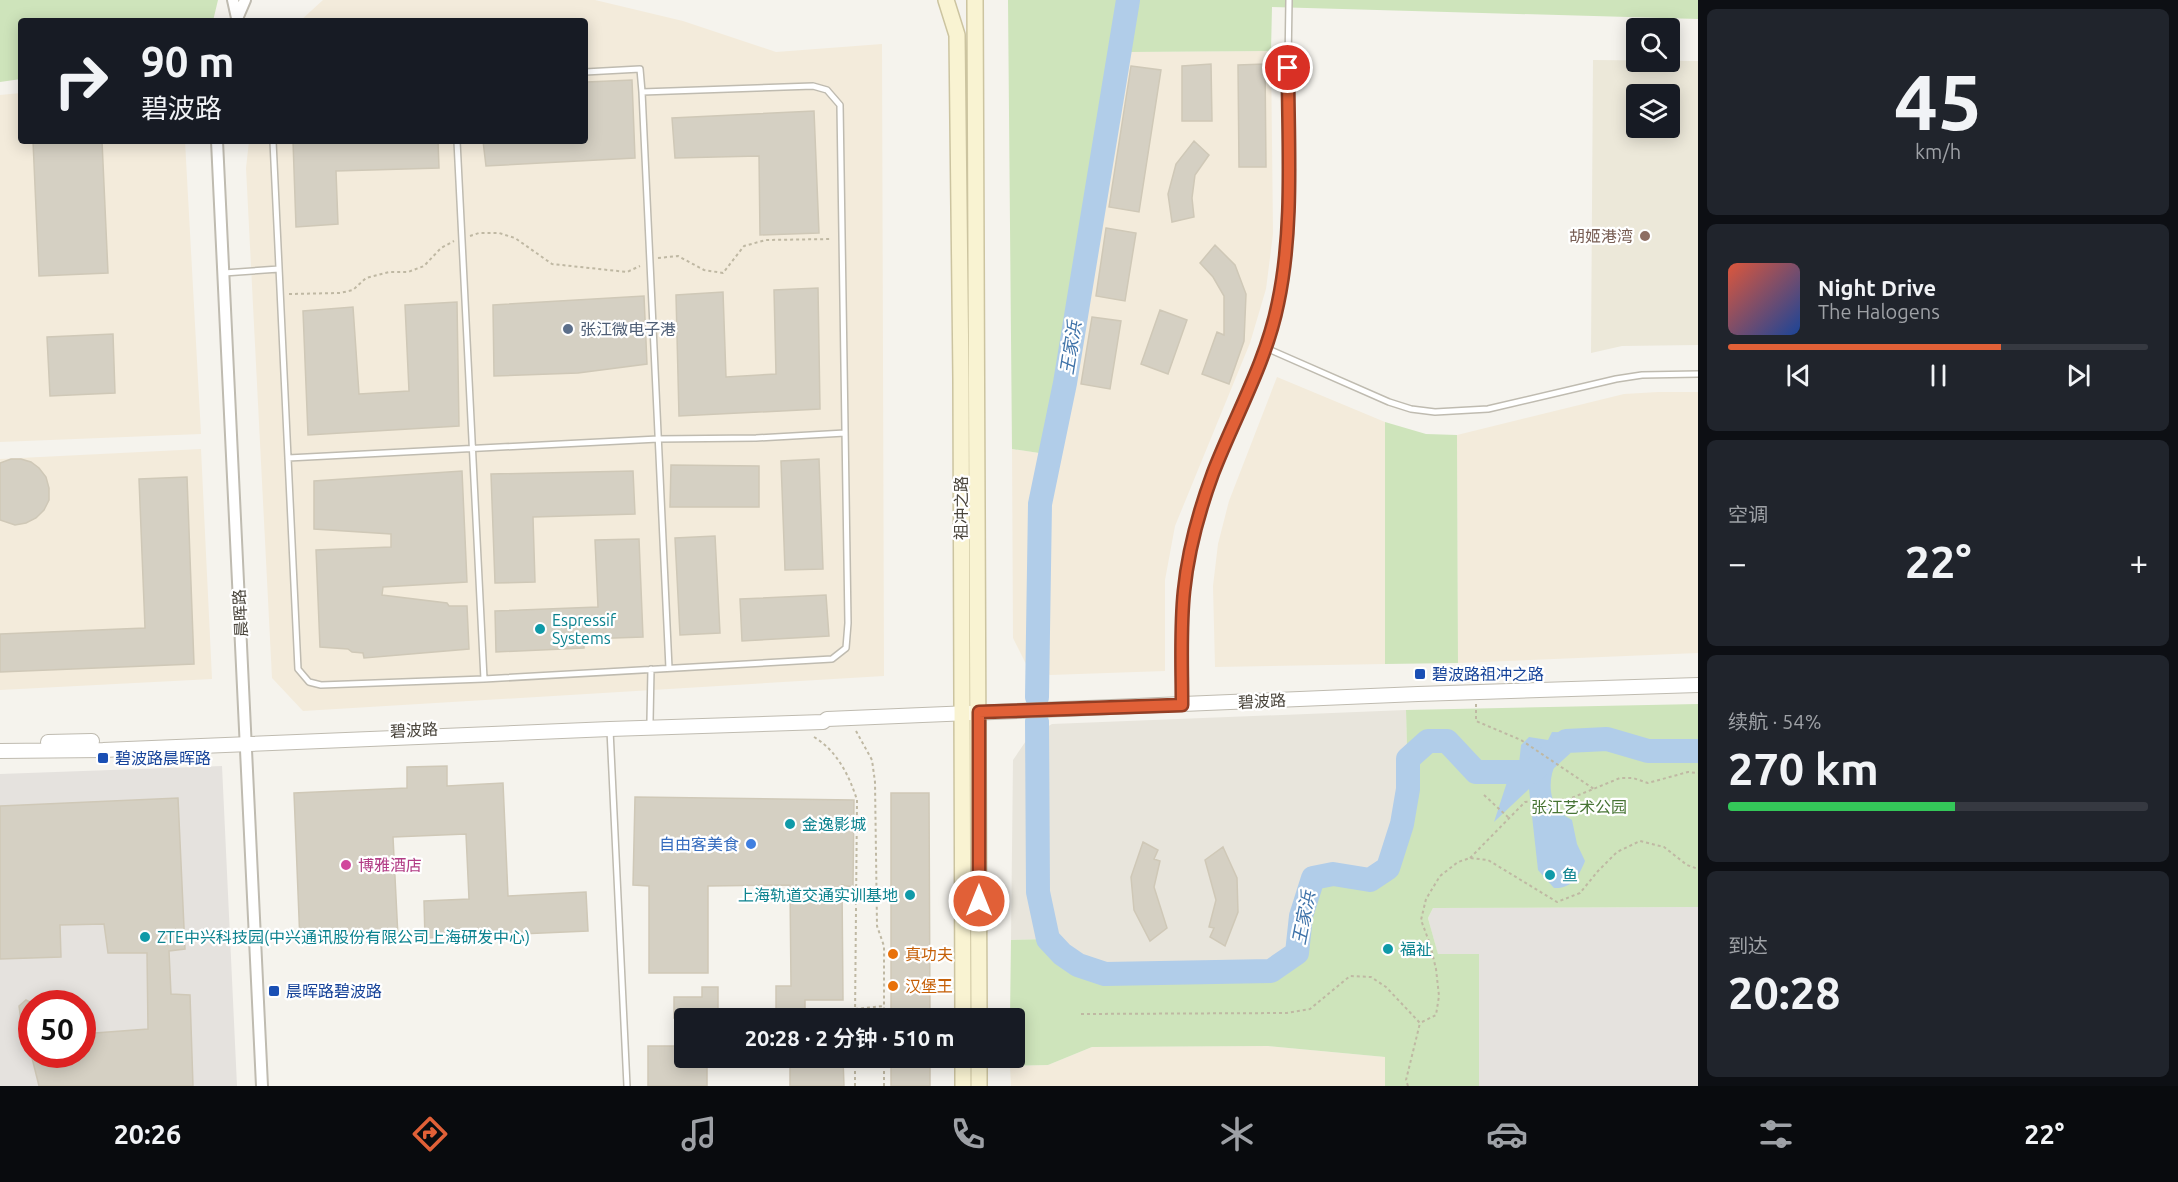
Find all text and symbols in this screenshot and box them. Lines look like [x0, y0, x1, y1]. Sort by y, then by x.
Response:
map controls [1626, 18, 1680, 138]
button: search [1626, 18, 1680, 72]
text: 90 m [141, 38, 235, 85]
icon: right [42, 42, 120, 120]
pin [1262, 42, 1313, 93]
icon: arrive [1271, 51, 1304, 84]
text: 45 [1894, 57, 1982, 145]
button: layers [1626, 84, 1680, 138]
text: 碧波路 [141, 93, 222, 123]
text: km/h [1915, 140, 1961, 163]
place label: 胡姬港湾 [1569, 227, 1633, 245]
marker: 胡姬港湾 [1638, 229, 1652, 243]
text: Night Drive [1818, 275, 1936, 300]
text: The Halogens [1818, 300, 1940, 323]
water label: 王家浜 [1056, 318, 1084, 376]
place label: 张江微电子港 [580, 320, 676, 338]
marker: 张江微电子港 [561, 322, 575, 336]
icon: previous [1782, 359, 1815, 392]
icon: pause [1922, 359, 1955, 392]
icon: next [2062, 359, 2095, 392]
street label: 祖冲之路 [952, 476, 970, 540]
text: 空调 [1728, 503, 1768, 526]
text: 22° [1905, 536, 1971, 587]
text: − [1728, 544, 1747, 581]
text: + [2129, 544, 2148, 581]
street label: 晨晖路 [230, 589, 250, 637]
place label: Espressif Systems [552, 611, 617, 647]
marker: Espressif Systems [533, 622, 547, 636]
place label: 碧波路祖冲之路 [1432, 665, 1544, 683]
marker: 碧波路祖冲之路 [1413, 667, 1427, 681]
street label: 碧波路 [1238, 691, 1286, 711]
text: 续航 · 54% [1728, 710, 1821, 733]
street label: 碧波路 [390, 720, 438, 740]
text: 270 km [1728, 743, 1879, 794]
place label: 碧波路晨晖路 [115, 749, 211, 767]
marker: 碧波路晨晖路 [96, 751, 110, 765]
park label: 张江艺术公园 [1531, 798, 1627, 816]
place label: 金逸影城 [802, 815, 866, 833]
marker: 金逸影城 [783, 817, 797, 831]
place label: 自由客美食 [659, 835, 739, 853]
marker: 自由客美食 [744, 837, 758, 851]
place label: 博雅酒店 [358, 856, 422, 874]
marker: 博雅酒店 [339, 858, 353, 872]
place label: 鱼 [1562, 866, 1578, 884]
marker: 鱼 [1543, 868, 1557, 882]
position arrow [947, 869, 1011, 933]
place label: 上海轨道交通实训基地 [738, 886, 898, 904]
water label: 王家浜 [1288, 887, 1318, 946]
marker: 上海轨道交通实训基地 [903, 888, 917, 902]
place label: ZTE中兴科技园(中兴通讯股份有限公司上海研发中心) [157, 928, 530, 947]
marker: ZTE中兴科技园(中兴通讯股份有限公司上海研发中心) [138, 930, 152, 944]
text: 到达 [1728, 934, 1768, 957]
place label: 福祉 [1400, 940, 1432, 958]
marker: 福祉 [1381, 942, 1395, 956]
place label: 真功夫 [905, 945, 953, 963]
marker: 真功夫 [886, 947, 900, 961]
text: 20:28 [1728, 967, 1841, 1018]
place label: 汉堡王 [905, 977, 953, 995]
marker: 汉堡王 [886, 979, 900, 993]
place label: 晨晖路碧波路 [286, 982, 382, 1000]
marker: 晨晖路碧波路 [267, 984, 281, 998]
speed limit sign: 50 [18, 990, 96, 1068]
text: 20:28 · 2 分钟 · 510 m [745, 1025, 954, 1050]
icon: directions [409, 1113, 451, 1155]
icon: music [678, 1113, 720, 1155]
icon: phone [947, 1113, 989, 1155]
icon: climate [1216, 1113, 1258, 1155]
icon: car [1486, 1113, 1528, 1155]
icon: filters [1755, 1113, 1797, 1155]
text: 20:26 [114, 1119, 181, 1149]
text: 22° [2024, 1119, 2064, 1149]

